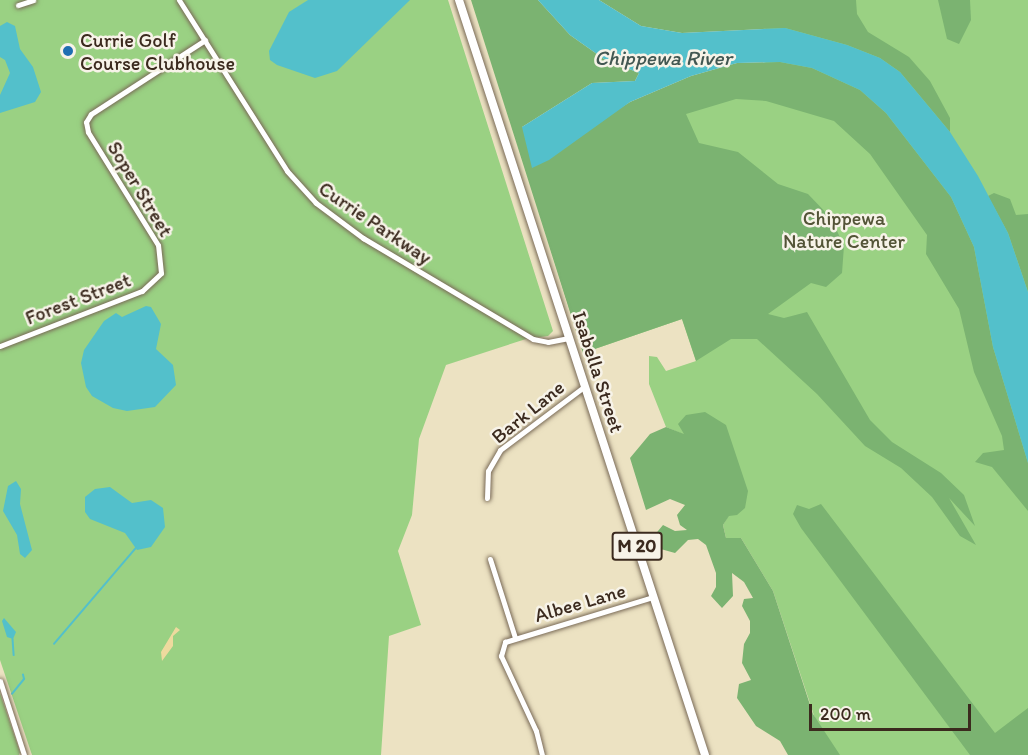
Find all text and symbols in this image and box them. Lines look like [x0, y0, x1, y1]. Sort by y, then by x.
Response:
place label: Currie Golf Course Clubhouse [80, 28, 235, 75]
marker: Currie Golf Course Clubhouse [61, 44, 75, 58]
water label: Chippewa River [594, 45, 732, 71]
street label: Soper Street [102, 137, 178, 241]
street label: Currie Parkway [314, 177, 436, 269]
park label: Chippewa Nature Center [783, 206, 905, 253]
street label: Forest Street [22, 268, 134, 330]
street label: Isabella Street [567, 308, 629, 436]
street label: Bark Lane [487, 375, 569, 449]
road number: M 20 [612, 531, 662, 561]
street label: Albee Lane [532, 579, 628, 627]
scale bar [812, 692, 974, 730]
text: 200 m [820, 703, 871, 725]

